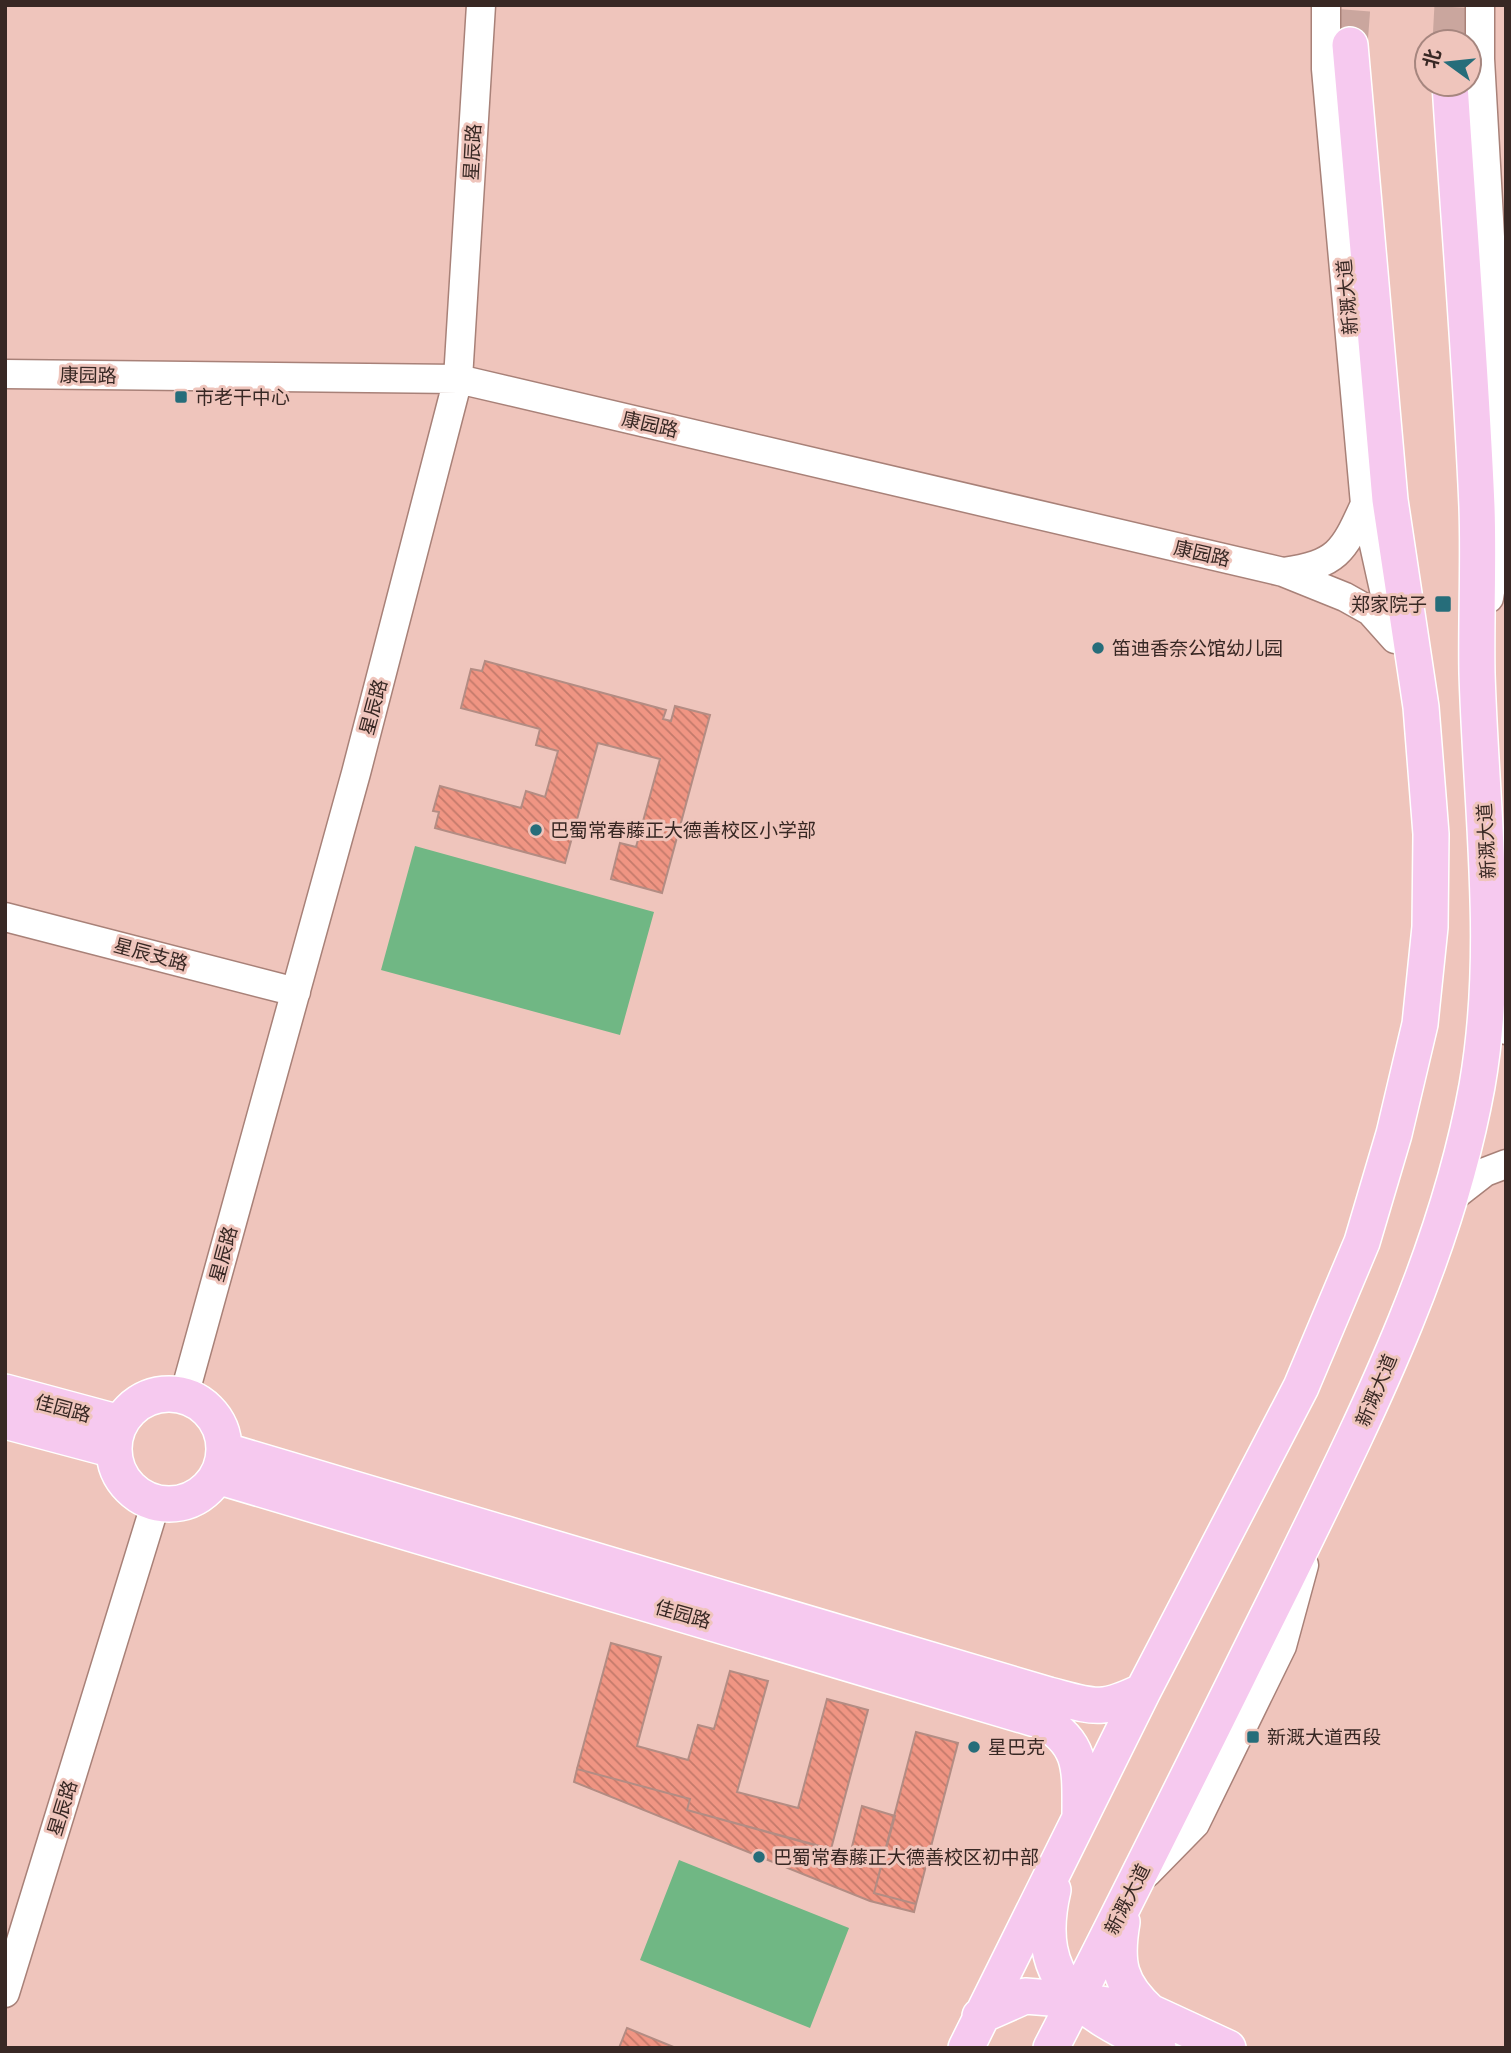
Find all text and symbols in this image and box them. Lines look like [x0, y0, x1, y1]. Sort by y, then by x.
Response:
north arrow [1413, 28, 1483, 98]
text: 北 [1417, 46, 1447, 71]
street label: 星辰路 [458, 123, 486, 181]
street label: 新溉大道 [1331, 258, 1363, 336]
street label: 康园路 [59, 362, 117, 388]
place label: 市老干中心 [195, 384, 290, 410]
marker: 市老干中心 [173, 389, 189, 405]
street label: 康园路 [619, 405, 681, 443]
street label: 康园路 [1171, 534, 1233, 572]
place label: 郑家院子 [1351, 591, 1427, 617]
marker: 郑家院子 [1433, 594, 1453, 614]
place label: 笛迪香奈公馆幼儿园 [1112, 635, 1283, 661]
marker: 笛迪香奈公馆幼儿园 [1090, 640, 1106, 656]
street label: 星辰路 [353, 676, 393, 738]
street label: 新溉大道 [1471, 802, 1501, 880]
place label: 巴蜀常春藤正大德善校区小学部 [550, 817, 816, 843]
marker: 巴蜀常春藤正大德善校区小学部 [528, 822, 544, 838]
street label: 星辰支路 [111, 932, 191, 976]
street label: 星辰路 [203, 1223, 243, 1285]
street label: 新溉大道 [1349, 1350, 1403, 1430]
street label: 佳园路 [32, 1388, 94, 1428]
street label: 佳园路 [652, 1594, 714, 1634]
place label: 新溉大道西段 [1267, 1724, 1381, 1750]
marker: 新溉大道西段 [1245, 1729, 1261, 1745]
place label: 星巴克 [988, 1734, 1045, 1760]
marker: 星巴克 [966, 1739, 982, 1755]
street label: 星辰路 [41, 1777, 83, 1839]
place label: 巴蜀常春藤正大德善校区初中部 [773, 1844, 1039, 1870]
marker: 巴蜀常春藤正大德善校区初中部 [751, 1849, 767, 1865]
street label: 新溉大道 [1098, 1859, 1156, 1939]

